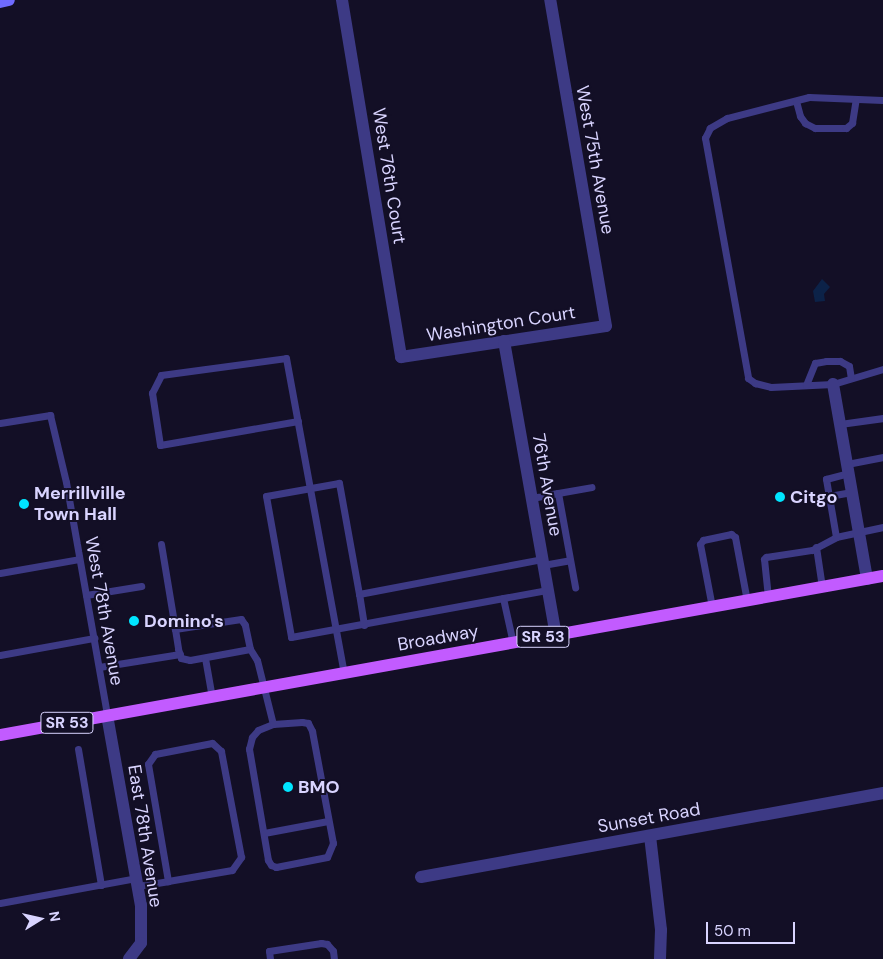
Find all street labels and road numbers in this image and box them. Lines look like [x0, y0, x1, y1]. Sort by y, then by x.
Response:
street label: West 75th Avenue [571, 84, 619, 236]
street label: West 76th Court [368, 106, 410, 246]
street label: Washington Court [425, 302, 577, 346]
street label: 76th Avenue [527, 432, 567, 538]
street label: West 78th Avenue [80, 535, 128, 687]
street label: Broadway [396, 620, 480, 656]
road number: SR 53 [516, 624, 570, 650]
road number: SR 53 [40, 710, 94, 736]
street label: East 78th Avenue [123, 763, 167, 909]
street label: Sunset Road [596, 798, 702, 838]

